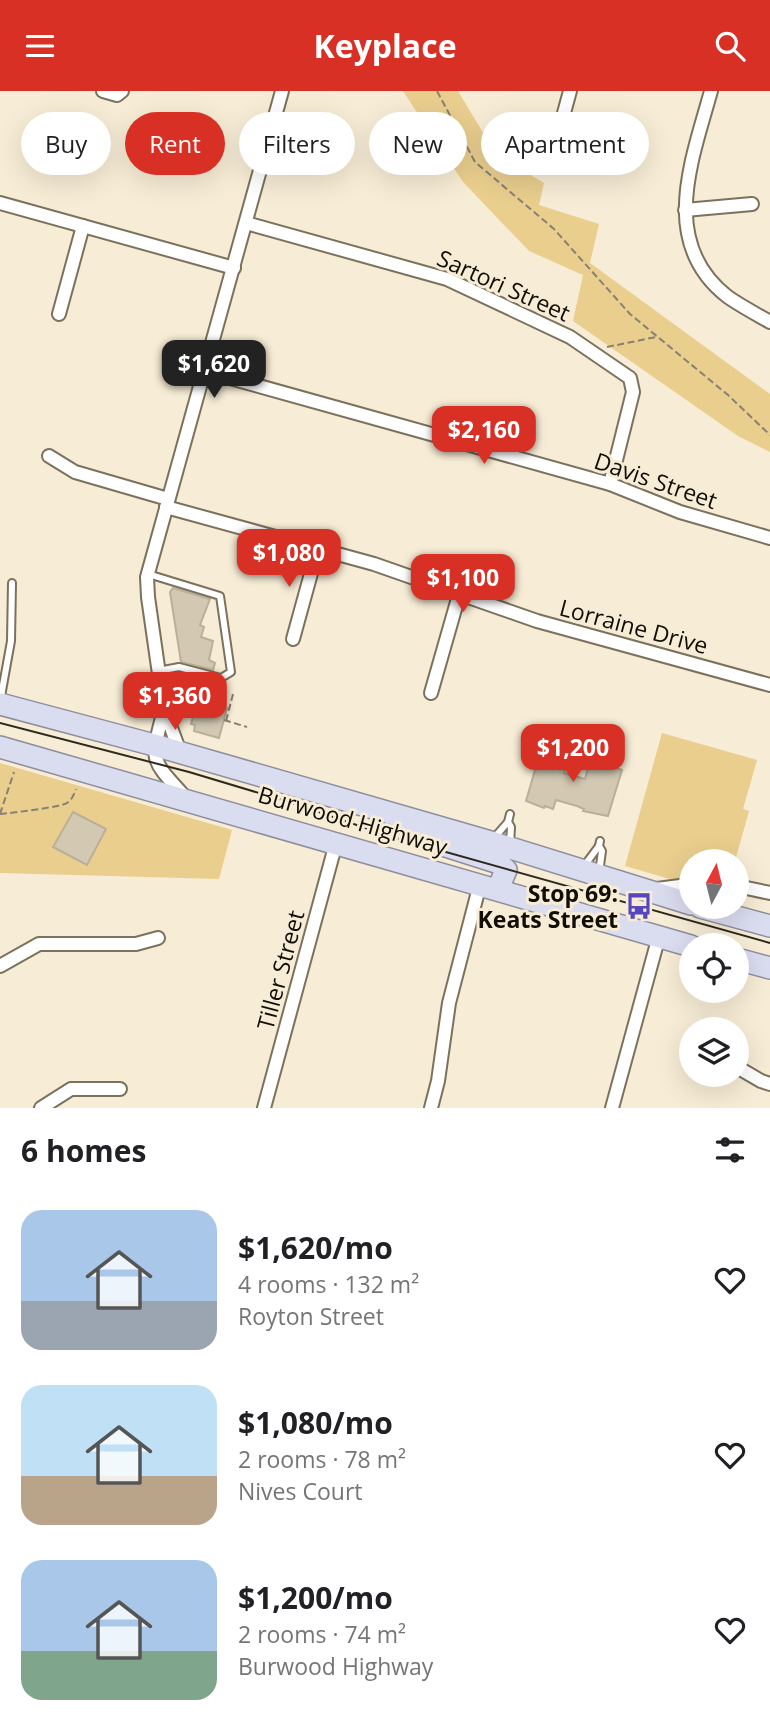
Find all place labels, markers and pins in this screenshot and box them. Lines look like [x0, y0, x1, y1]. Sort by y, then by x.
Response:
pin: $1,620 [157, 341, 271, 400]
pin: $2,160 [427, 407, 541, 466]
pin: $1,080 [232, 529, 346, 589]
pin: $1,100 [406, 554, 520, 614]
pin: $1,360 [118, 673, 232, 732]
pin: $1,200 [516, 725, 630, 784]
place label: Stop 69: Keats Street [478, 877, 618, 935]
bus stop icon: Stop 69: Keats Street [624, 891, 654, 921]

